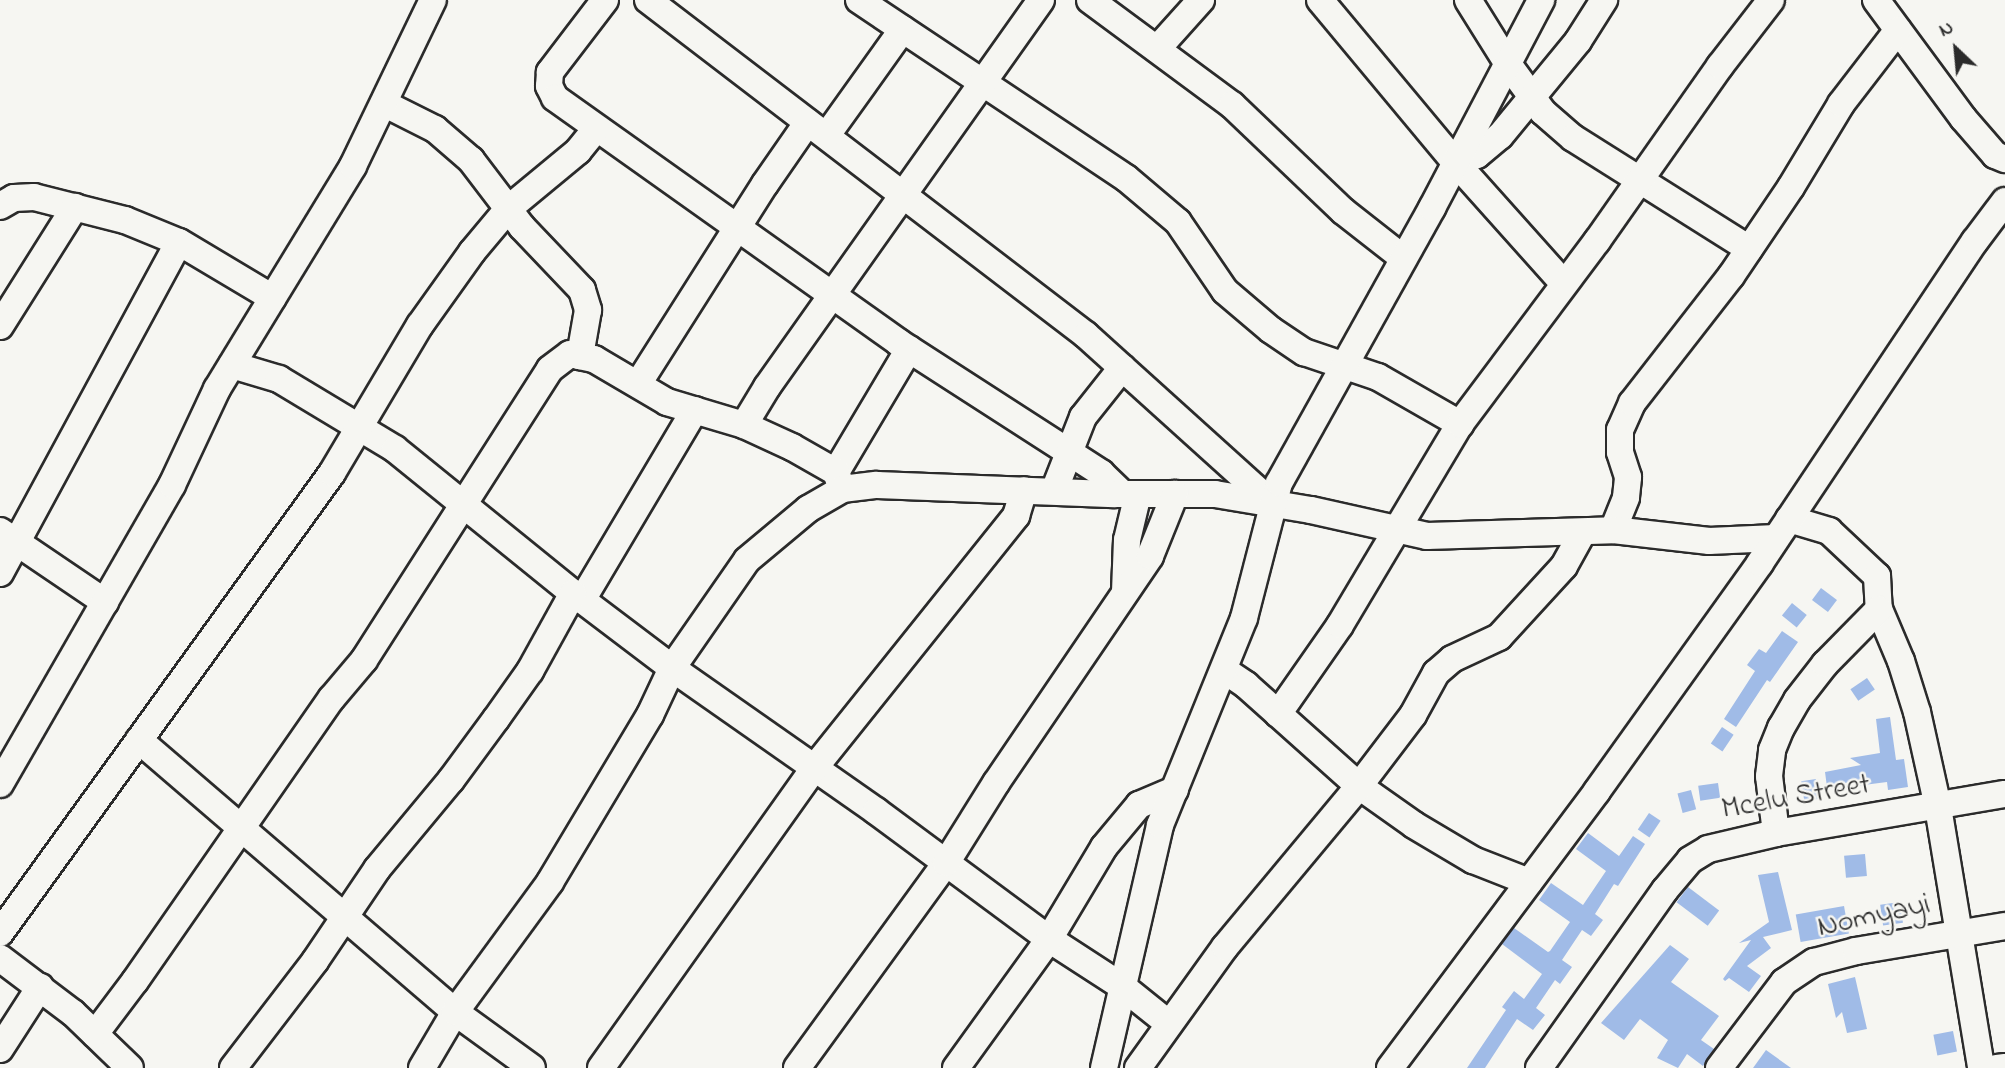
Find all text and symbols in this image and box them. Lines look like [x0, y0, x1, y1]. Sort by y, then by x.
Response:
north arrow [1921, 14, 1991, 84]
text: N [1935, 15, 1958, 45]
street label: Mcelu Street [1719, 767, 1873, 829]
street label: Nomyayi [1814, 888, 1934, 946]

